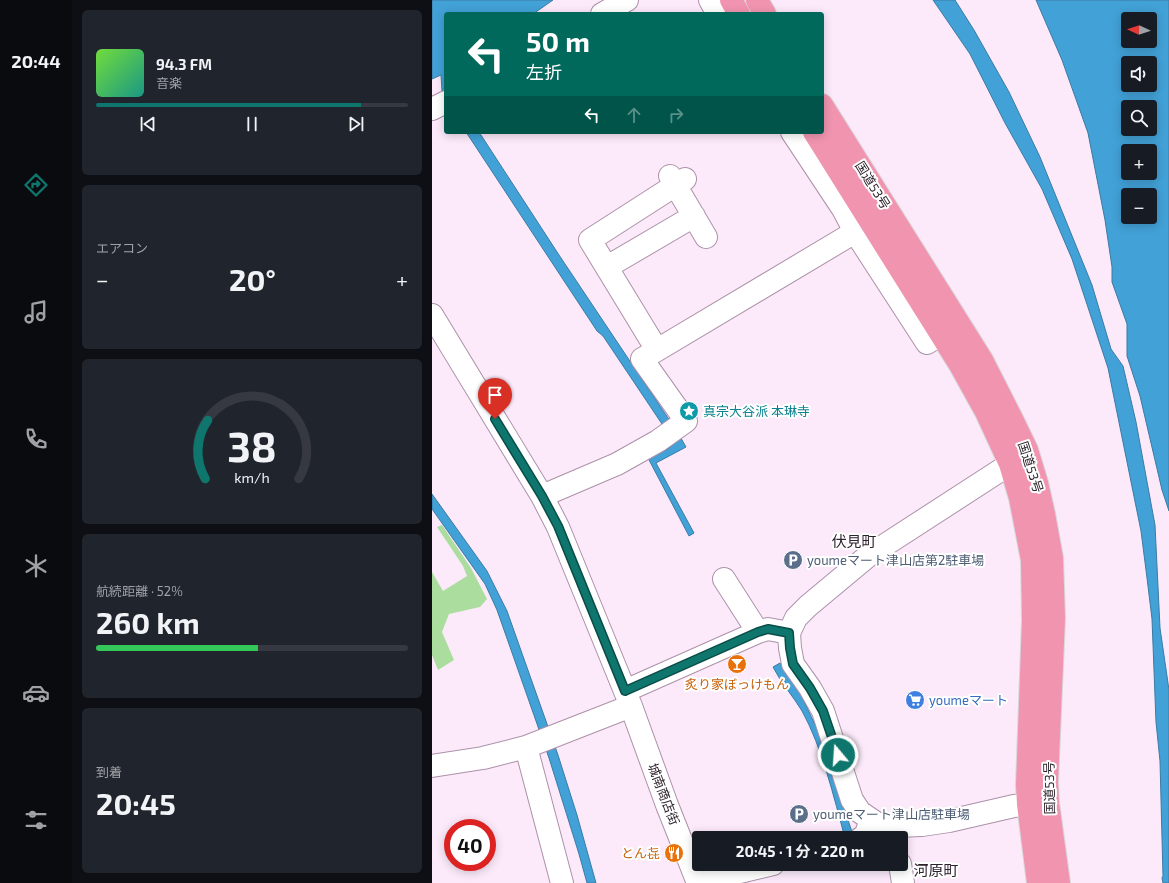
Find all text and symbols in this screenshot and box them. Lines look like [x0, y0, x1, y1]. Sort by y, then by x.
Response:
north arrow [1121, 12, 1157, 48]
map controls [1121, 12, 1157, 224]
text: 50 m [526, 24, 590, 58]
icon: left [460, 28, 512, 80]
text: 20:44 [11, 50, 61, 72]
text: 94.3 FM [156, 55, 212, 73]
button: sound [1121, 56, 1157, 92]
text: 左折 [526, 61, 562, 83]
text: 音楽 [156, 75, 182, 91]
button: search [1121, 100, 1157, 136]
icon: left [581, 104, 603, 126]
icon: ahead [623, 104, 645, 126]
icon: right [665, 104, 687, 126]
icon: previous [137, 113, 159, 135]
icon: pause [241, 113, 263, 135]
icon: next [345, 113, 367, 135]
button: + [1121, 144, 1157, 180]
street label: 国道53号 [852, 158, 894, 212]
icon: directions [22, 171, 50, 199]
button: − [1121, 188, 1157, 224]
text: エアコン [96, 240, 148, 256]
text: 20° [229, 261, 276, 297]
text: − [96, 266, 109, 292]
text: + [396, 266, 408, 292]
icon: music [22, 298, 50, 326]
pin [478, 378, 512, 419]
icon: arrive [484, 384, 506, 406]
place icon: 真宗大谷派 本琳寺 [678, 400, 700, 422]
place label: 真宗大谷派 本琳寺 [703, 403, 810, 419]
text: 38 [227, 420, 277, 470]
icon: phone [22, 425, 50, 453]
street label: 国道53号 [1015, 439, 1047, 495]
text: km/h [234, 469, 270, 486]
district label: 伏見町 [831, 532, 877, 550]
parking icon: youmeマート津山店第2駐車場 [782, 549, 804, 571]
icon: climate [22, 552, 50, 580]
place label: youmeマート津山店第2駐車場 [807, 552, 984, 568]
text: 航続距離 · 52% [96, 583, 183, 599]
text: 260 km [96, 604, 200, 640]
bar icon: 炙り家ぼっけもん [726, 653, 748, 675]
place label: 炙り家ぼっけもん [685, 676, 789, 692]
icon: car [22, 679, 50, 707]
supermarket icon: youmeマート [904, 689, 926, 711]
place label: youmeマート [929, 692, 1008, 708]
position arrow [817, 734, 859, 776]
street label: 城南商店街 [645, 761, 683, 827]
street label: 国道53号 [1041, 761, 1057, 815]
text: 到着 [96, 764, 122, 780]
text: 20:45 [96, 785, 176, 821]
parking icon: youmeマート津山店駐車場 [788, 803, 810, 825]
icon: filters [22, 806, 50, 834]
place label: youmeマート津山店駐車場 [813, 806, 970, 822]
speed limit sign: 40 [444, 819, 496, 871]
restaurant icon: とん㐂 [663, 842, 685, 864]
text: 20:45 · 1 分 · 220 m [736, 842, 864, 860]
place label: とん㐂 [621, 845, 660, 861]
district label: 河原町 [913, 861, 959, 879]

